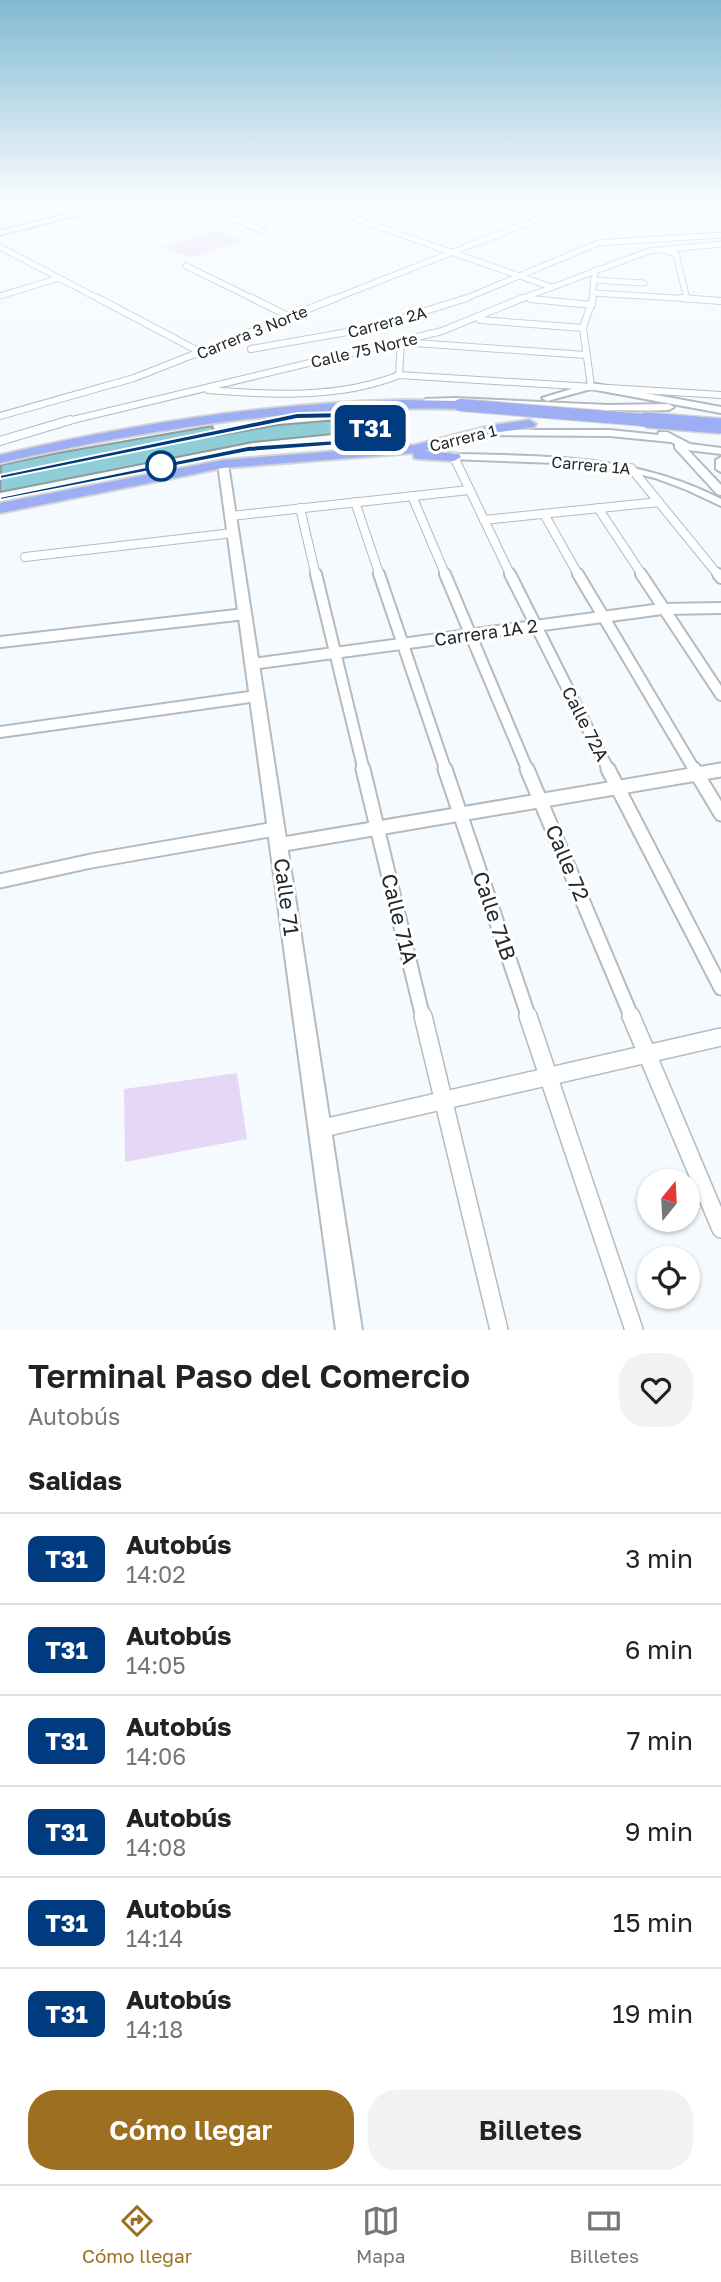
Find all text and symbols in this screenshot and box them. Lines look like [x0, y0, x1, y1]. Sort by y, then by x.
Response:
street label: Carrera 3 Norte [194, 301, 310, 363]
street label: Carrera 2A [345, 302, 429, 342]
street label: Calle 75 Norte [309, 328, 419, 372]
line badge: T31 [330, 405, 410, 451]
text: T31 [349, 413, 391, 442]
street label: Carrera 1 [427, 420, 499, 456]
unlabelled marker [146, 451, 176, 481]
street label: Carrera 1A [551, 452, 632, 478]
street label: Carrera 1A 2 [433, 614, 539, 650]
street label: Calle 72A [558, 683, 614, 765]
street label: Calle 72 [540, 821, 596, 905]
street label: Calle 71 [269, 856, 305, 937]
street label: Calle 71B [468, 868, 522, 963]
street label: Calle 71A [376, 871, 424, 967]
north arrow [637, 1169, 700, 1232]
map controls [637, 1169, 700, 1309]
button: locate [637, 1246, 700, 1309]
button: heart [619, 1353, 693, 1427]
text: Terminal Paso del Comercio [28, 1356, 470, 1395]
text: Autobús [28, 1402, 120, 1430]
text: Salidas [28, 1465, 122, 1496]
text: Autobús [126, 1529, 232, 1560]
text: 3 min [625, 1543, 693, 1574]
text: T31 [45, 1544, 88, 1573]
text: 14:02 [126, 1560, 186, 1588]
text: Autobús [126, 1620, 232, 1651]
text: 6 min [625, 1634, 693, 1665]
text: T31 [45, 1635, 88, 1664]
text: 14:05 [126, 1651, 186, 1679]
text: Autobús [126, 1711, 232, 1742]
text: 7 min [627, 1725, 693, 1756]
text: T31 [45, 1726, 88, 1755]
text: 14:06 [126, 1742, 186, 1770]
text: Autobús [126, 1802, 232, 1833]
text: 9 min [625, 1816, 693, 1847]
text: T31 [45, 1817, 88, 1846]
text: 14:08 [126, 1833, 186, 1861]
text: Autobús [126, 1893, 232, 1924]
text: 15 min [613, 1907, 693, 1938]
text: T31 [45, 1908, 88, 1937]
text: 14:14 [126, 1924, 183, 1952]
text: Autobús [126, 1984, 232, 2015]
text: 19 min [612, 1998, 693, 2029]
text: T31 [45, 1999, 88, 2028]
text: 14:18 [126, 2015, 183, 2043]
button: Cómo llegar [28, 2090, 354, 2170]
button: Billetes [368, 2090, 693, 2170]
tab: Cómo llegar [82, 2202, 192, 2267]
tab: Mapa [356, 2202, 406, 2267]
tab: Billetes [569, 2202, 639, 2267]

